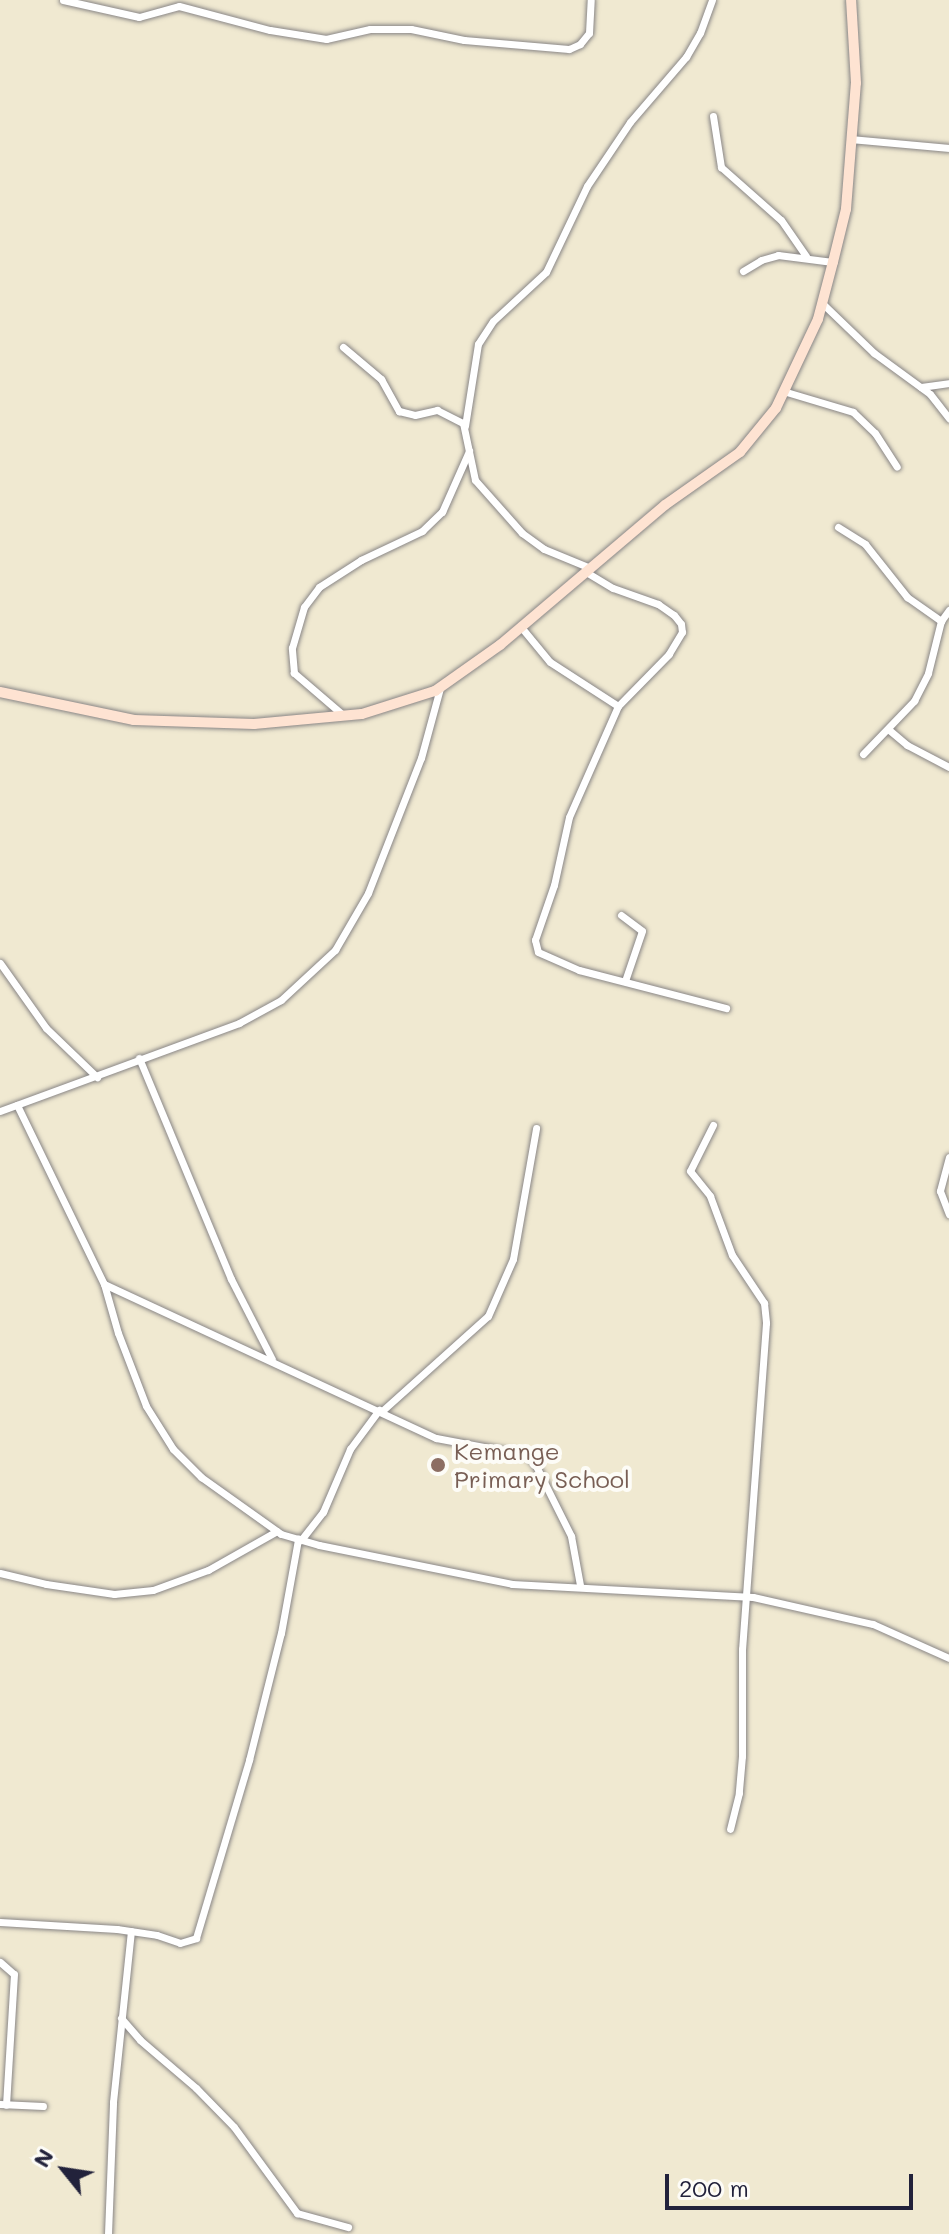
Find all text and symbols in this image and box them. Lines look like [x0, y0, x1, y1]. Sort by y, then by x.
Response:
place label: Kemange Primary School [454, 1437, 630, 1493]
marker: Kemange Primary School [429, 1456, 447, 1474]
north arrow [24, 2130, 104, 2210]
text: N [26, 2143, 60, 2172]
scale bar [669, 2158, 917, 2208]
text: 200 m [679, 2172, 749, 2203]

